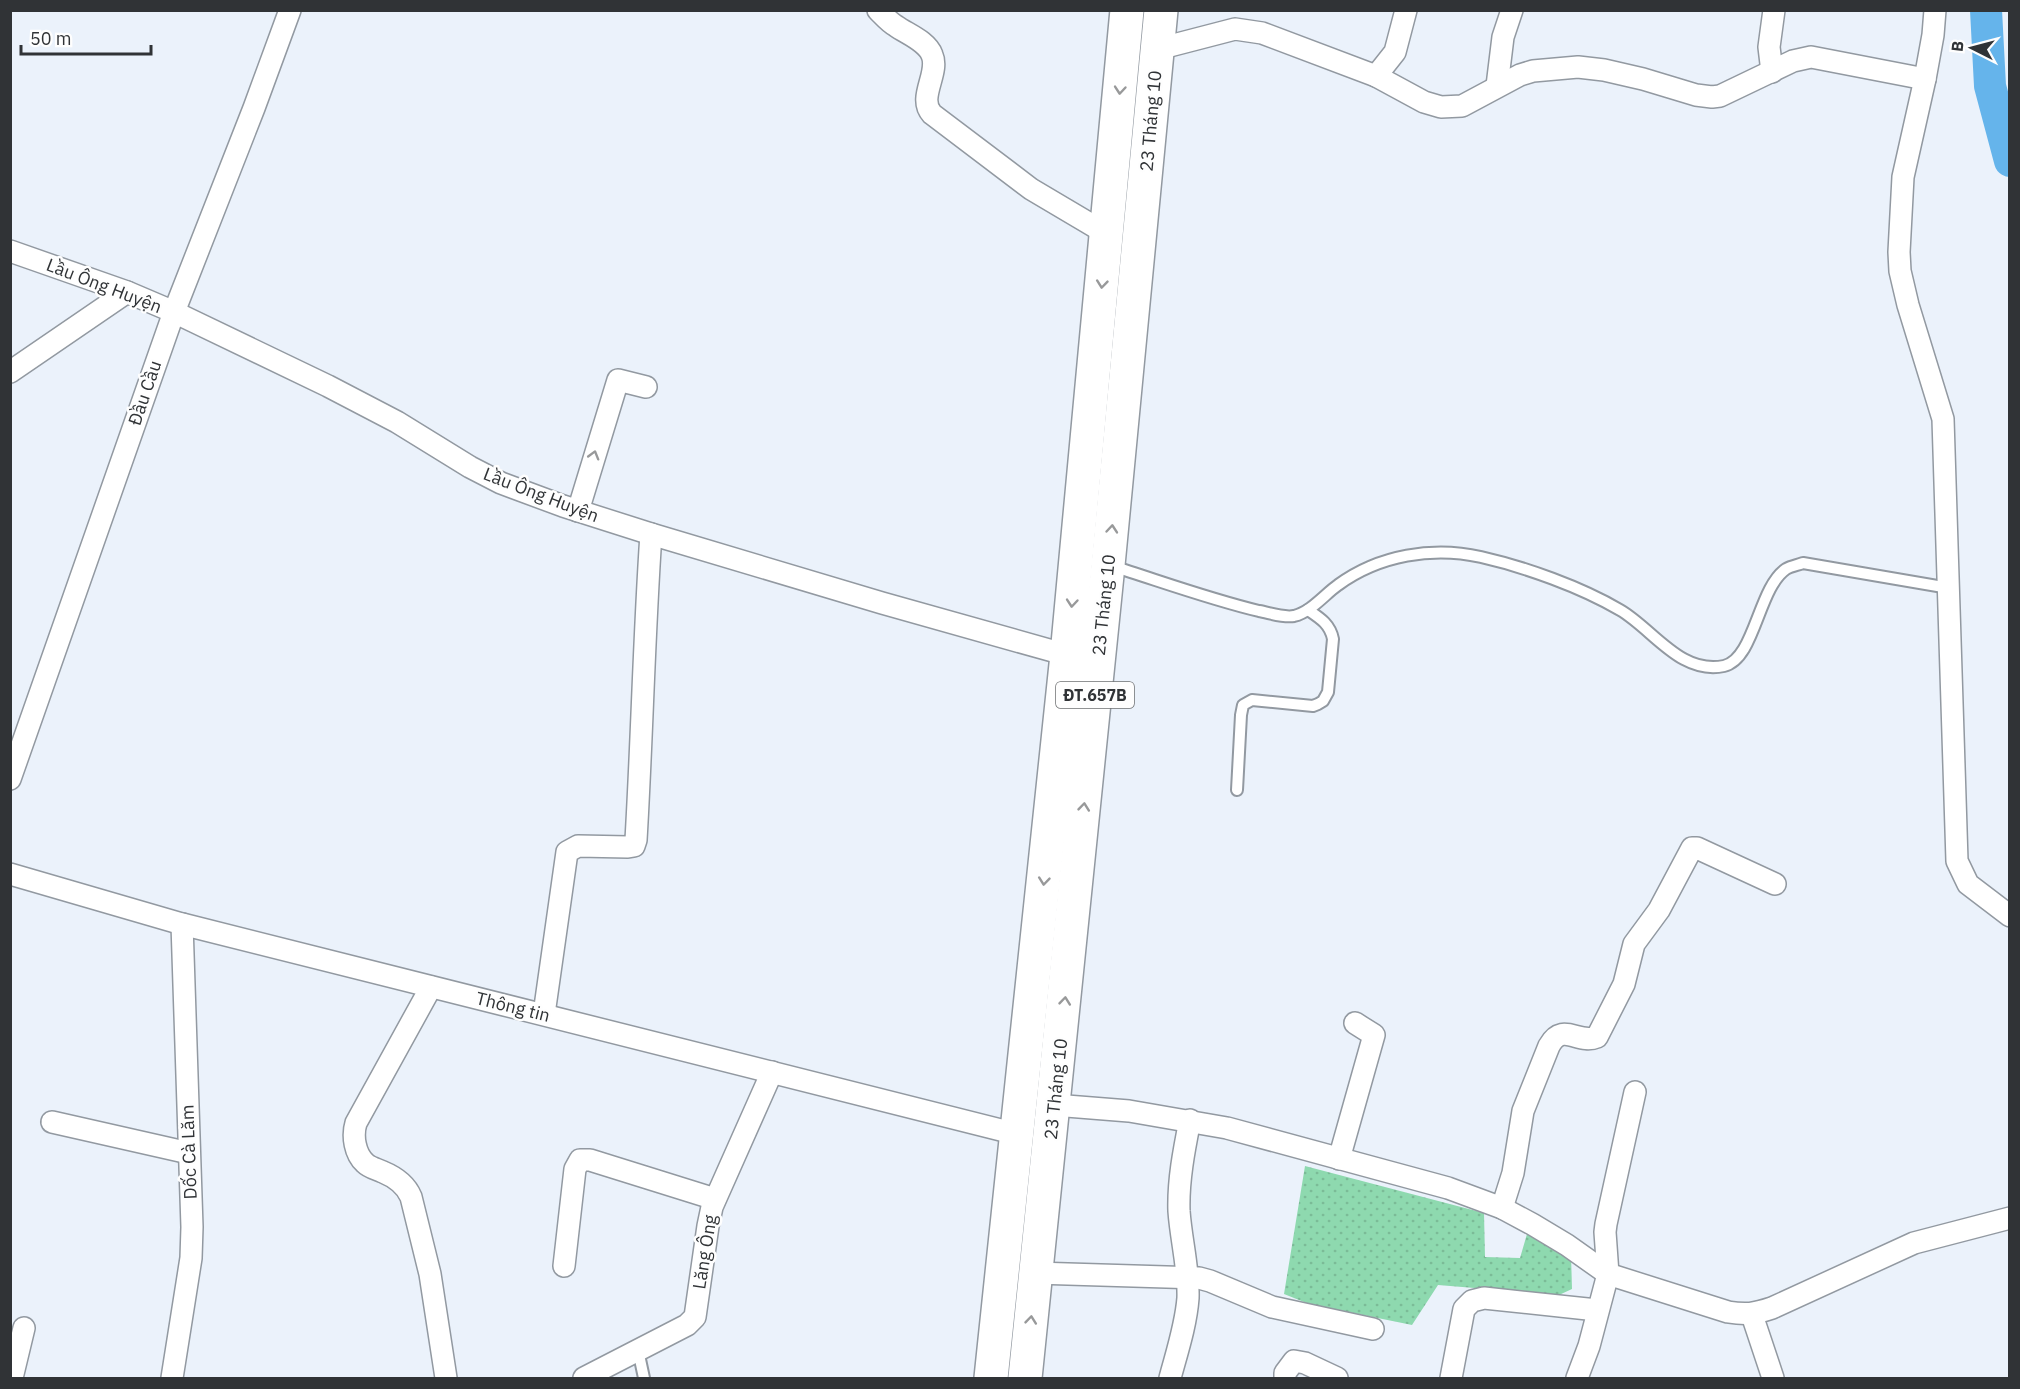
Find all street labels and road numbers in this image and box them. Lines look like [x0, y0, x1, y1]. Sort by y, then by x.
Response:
street label: 23 Tháng 10 [1135, 69, 1166, 173]
street label: Lầu Ông Huyện [43, 253, 165, 318]
street label: Đầu Cầu [123, 357, 166, 428]
street label: Lầu Ông Huyện [480, 462, 602, 527]
street label: 23 Tháng 10 [1087, 553, 1120, 657]
road number: ĐT.657B [1056, 682, 1134, 708]
street label: Thông tin [474, 986, 553, 1027]
street label: 23 Tháng 10 [1039, 1037, 1072, 1141]
street label: Dốc Cà Lăm [175, 1104, 202, 1200]
street label: Lăng Ông [687, 1213, 722, 1291]

